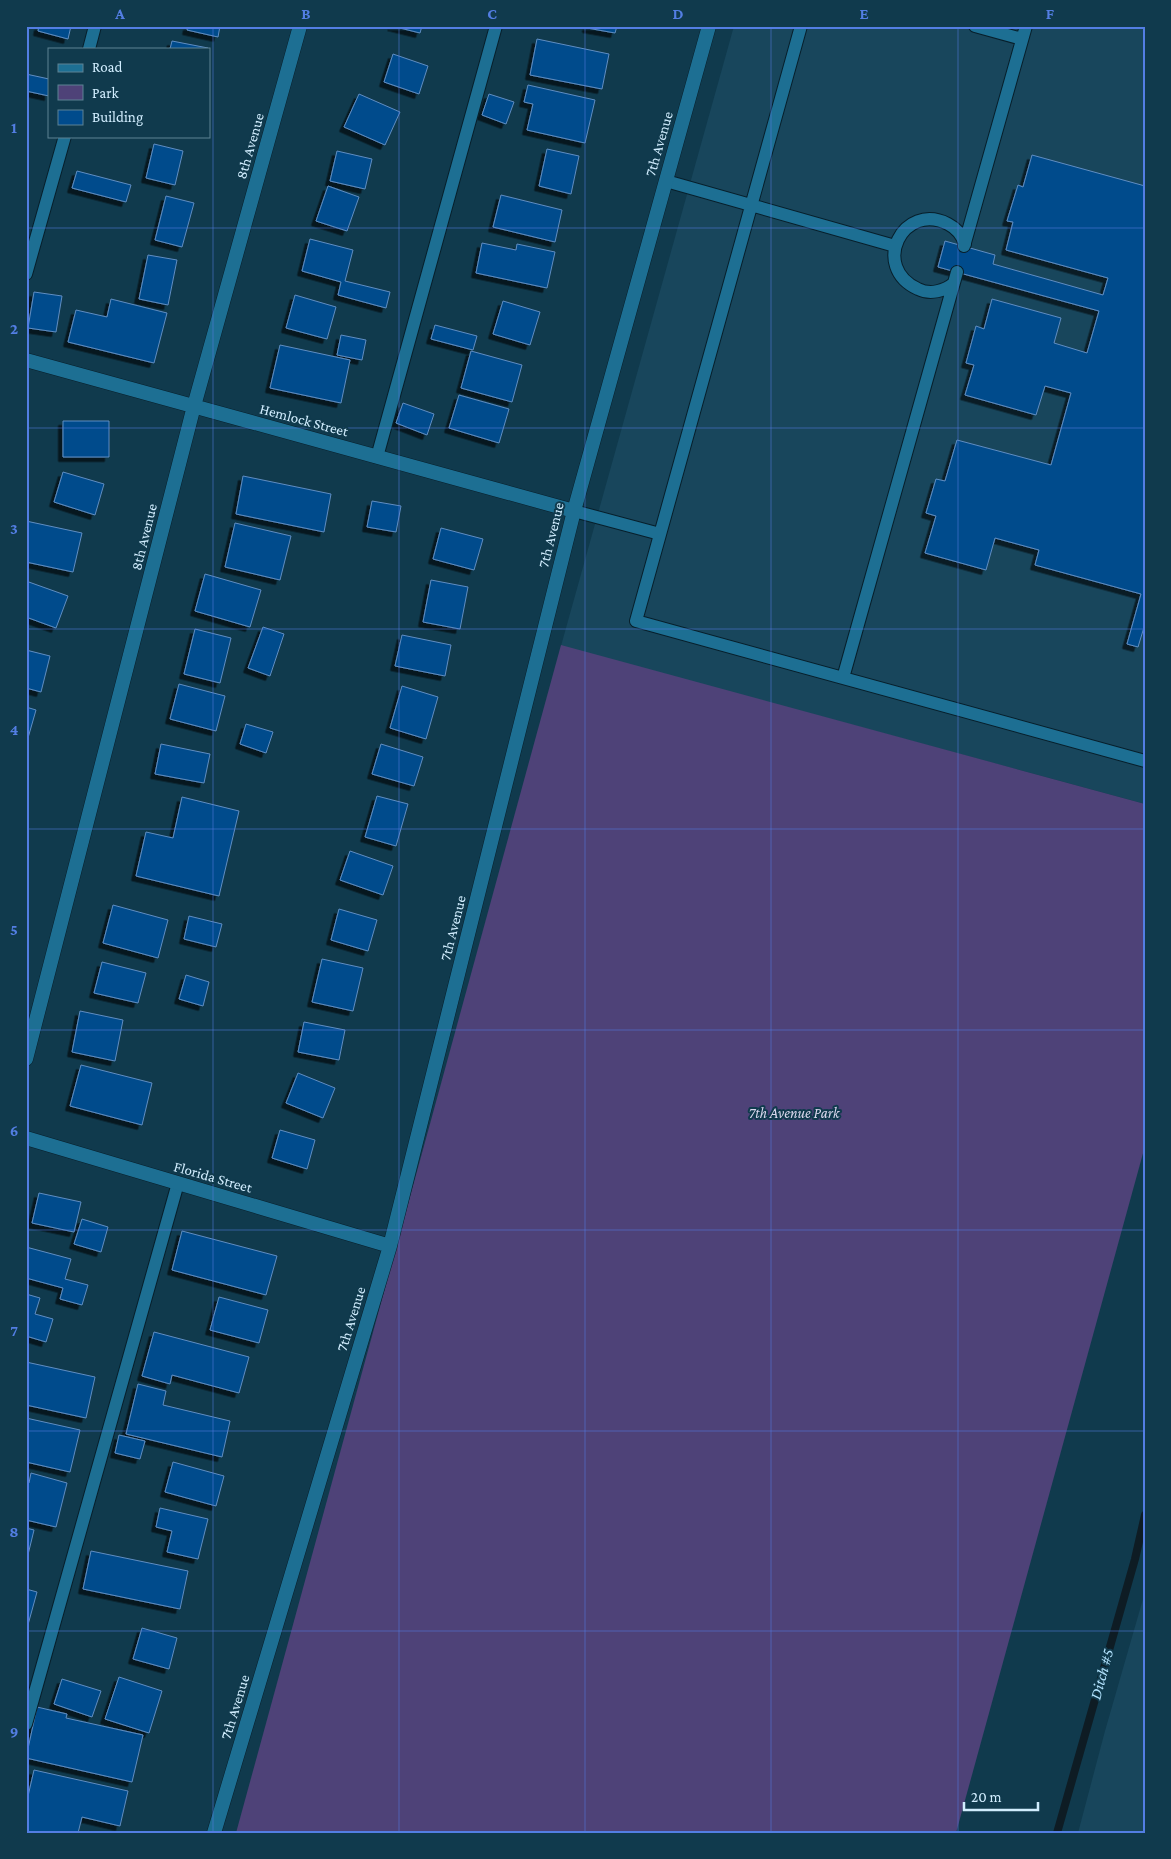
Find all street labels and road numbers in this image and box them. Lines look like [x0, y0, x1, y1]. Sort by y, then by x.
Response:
street label: 7th Avenue [642, 109, 676, 178]
street label: 8th Avenue [233, 111, 267, 181]
street label: Hemlock Street [258, 400, 351, 440]
street label: 7th Avenue [535, 500, 567, 569]
street label: 8th Avenue [128, 502, 160, 572]
street label: 7th Avenue [437, 893, 469, 962]
street label: Florida Street [172, 1158, 255, 1196]
street label: 7th Avenue [334, 1284, 369, 1353]
street label: 7th Avenue [218, 1672, 253, 1741]

